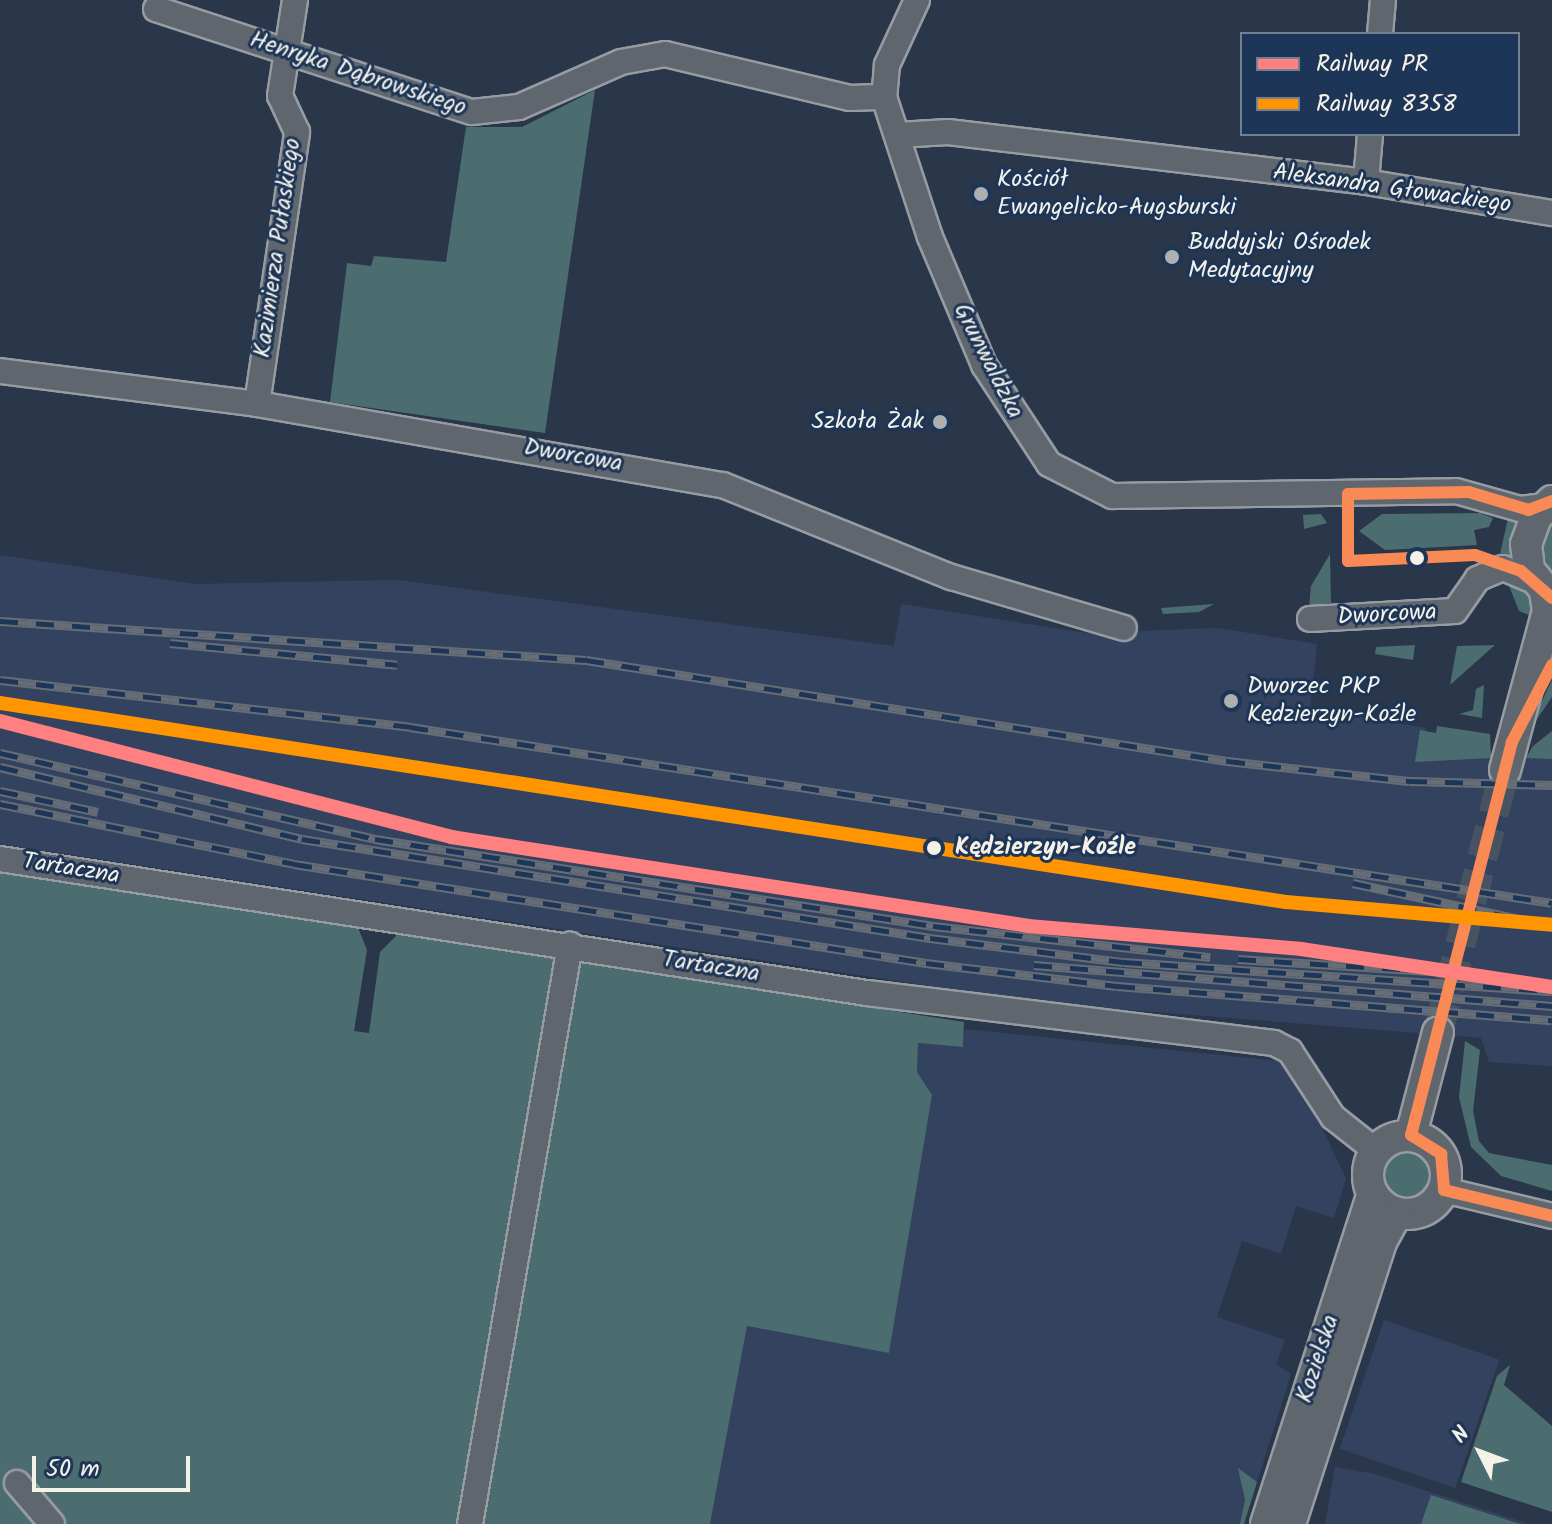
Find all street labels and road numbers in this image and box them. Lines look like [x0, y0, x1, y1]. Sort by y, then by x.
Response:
street label: Henryka Dąbrowskiego [246, 25, 470, 123]
street label: Kazimierza Pułaskiego [248, 136, 308, 360]
street label: Aleksandra Głowackiego [1271, 158, 1513, 220]
street label: Grunwaldzka [947, 299, 1029, 423]
street label: Dworcowa [522, 433, 624, 479]
street label: Dworcowa [1337, 598, 1437, 632]
street label: Tartaczna [20, 847, 122, 891]
street label: Tartaczna [660, 945, 762, 989]
street label: Kozielska [1290, 1311, 1346, 1407]

